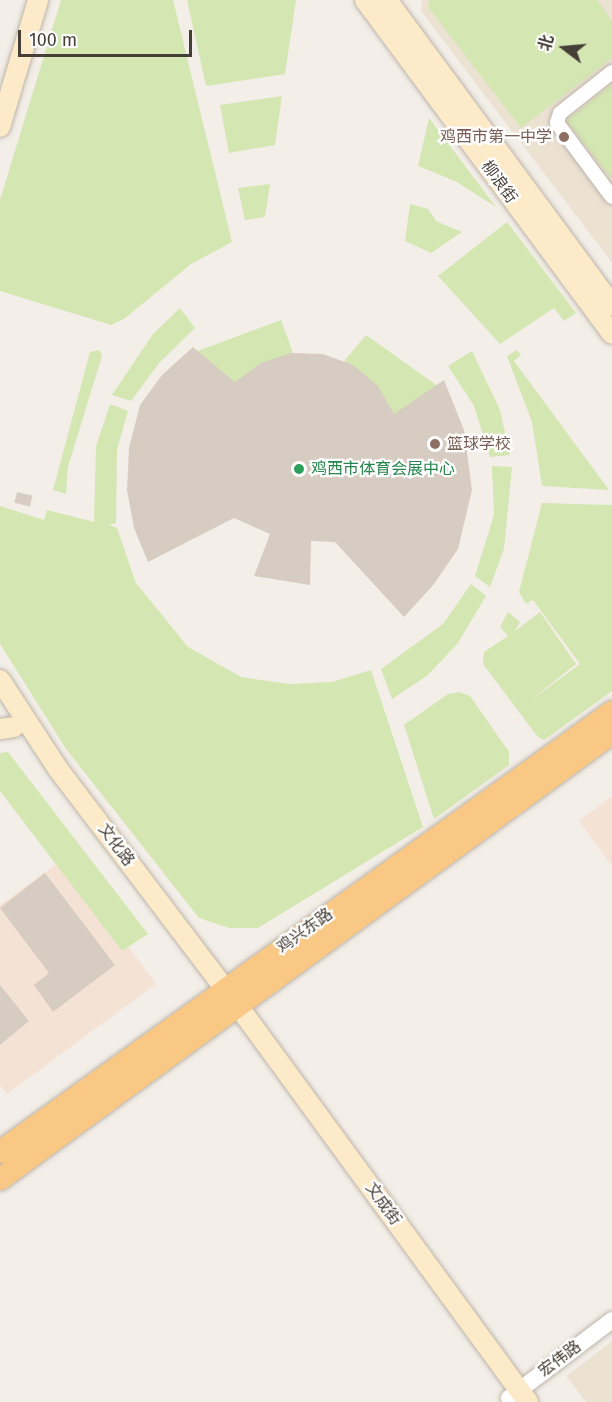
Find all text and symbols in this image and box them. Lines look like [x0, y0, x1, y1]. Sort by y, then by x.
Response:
scale bar [21, 18, 195, 56]
north arrow [534, 18, 594, 78]
text: 100 m [29, 29, 77, 51]
text: 北 [535, 33, 558, 53]
place label: 鸡西市第一中学 [440, 127, 552, 147]
marker: 鸡西市第一中学 [557, 130, 571, 144]
street label: 柳浪街 [477, 157, 521, 207]
place label: 篮球学校 [447, 434, 511, 454]
marker: 篮球学校 [428, 437, 442, 451]
place label: 鸡西市体育会展中心 [311, 459, 455, 479]
marker: 鸡西市体育会展中心 [292, 462, 306, 476]
street label: 文化路 [94, 820, 138, 870]
street label: 鸡兴东路 [273, 904, 337, 958]
street label: 文成街 [361, 1179, 405, 1229]
street label: 宏伟路 [535, 1337, 585, 1381]

